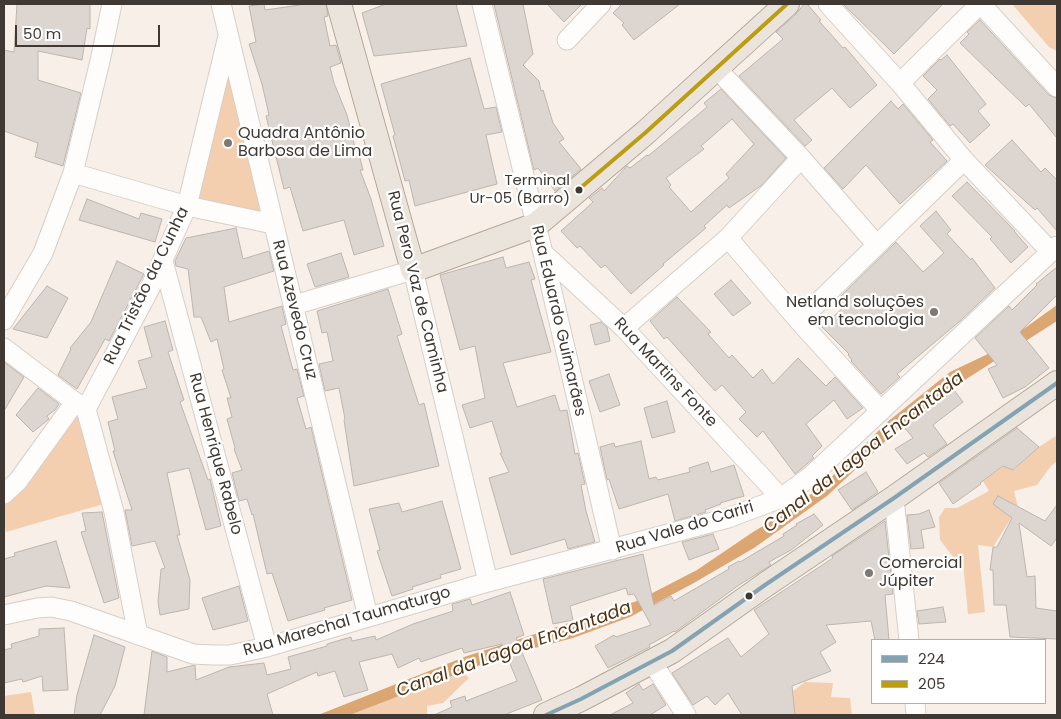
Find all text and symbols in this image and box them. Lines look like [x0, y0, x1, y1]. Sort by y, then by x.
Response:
scale bar [18, 15, 162, 47]
text: 50 m [23, 23, 61, 44]
place label: Quadra Antônio Barbosa de Lima [238, 124, 372, 162]
marker: Quadra Antônio Barbosa de Lima [222, 137, 234, 149]
place label: Terminal Ur-05 (Barro) [469, 172, 570, 207]
marker: Terminal Ur-05 (Barro) [574, 185, 584, 195]
street label: Rua Pero Vaz de Caminha [383, 189, 451, 395]
street label: Rua Tristão da Cunha [100, 204, 194, 368]
street label: Rua Eduardo Guimarães [527, 224, 589, 418]
street label: Rua Azevedo Cruz [267, 238, 321, 382]
place label: Netland soluções em tecnologia [786, 293, 924, 331]
marker: Netland soluções em tecnologia [928, 306, 940, 318]
street label: Rua Martins Fonte [609, 314, 721, 432]
water label: Canal da Lagoa Encantada [759, 368, 969, 538]
street label: Rua Henrique Rabelo [184, 371, 246, 537]
street label: Rua Vale do Cariri [614, 498, 756, 558]
place label: Comercial Júpiter [879, 554, 962, 592]
marker: Comercial Júpiter [863, 567, 875, 579]
street label: Rua Marechal Taumaturgo [241, 583, 453, 661]
unlabelled marker [744, 591, 754, 601]
water label: Canal da Lagoa Encantada [393, 597, 635, 703]
legend [871, 639, 1046, 704]
text: 224 [918, 648, 945, 669]
text: 205 [918, 673, 945, 694]

